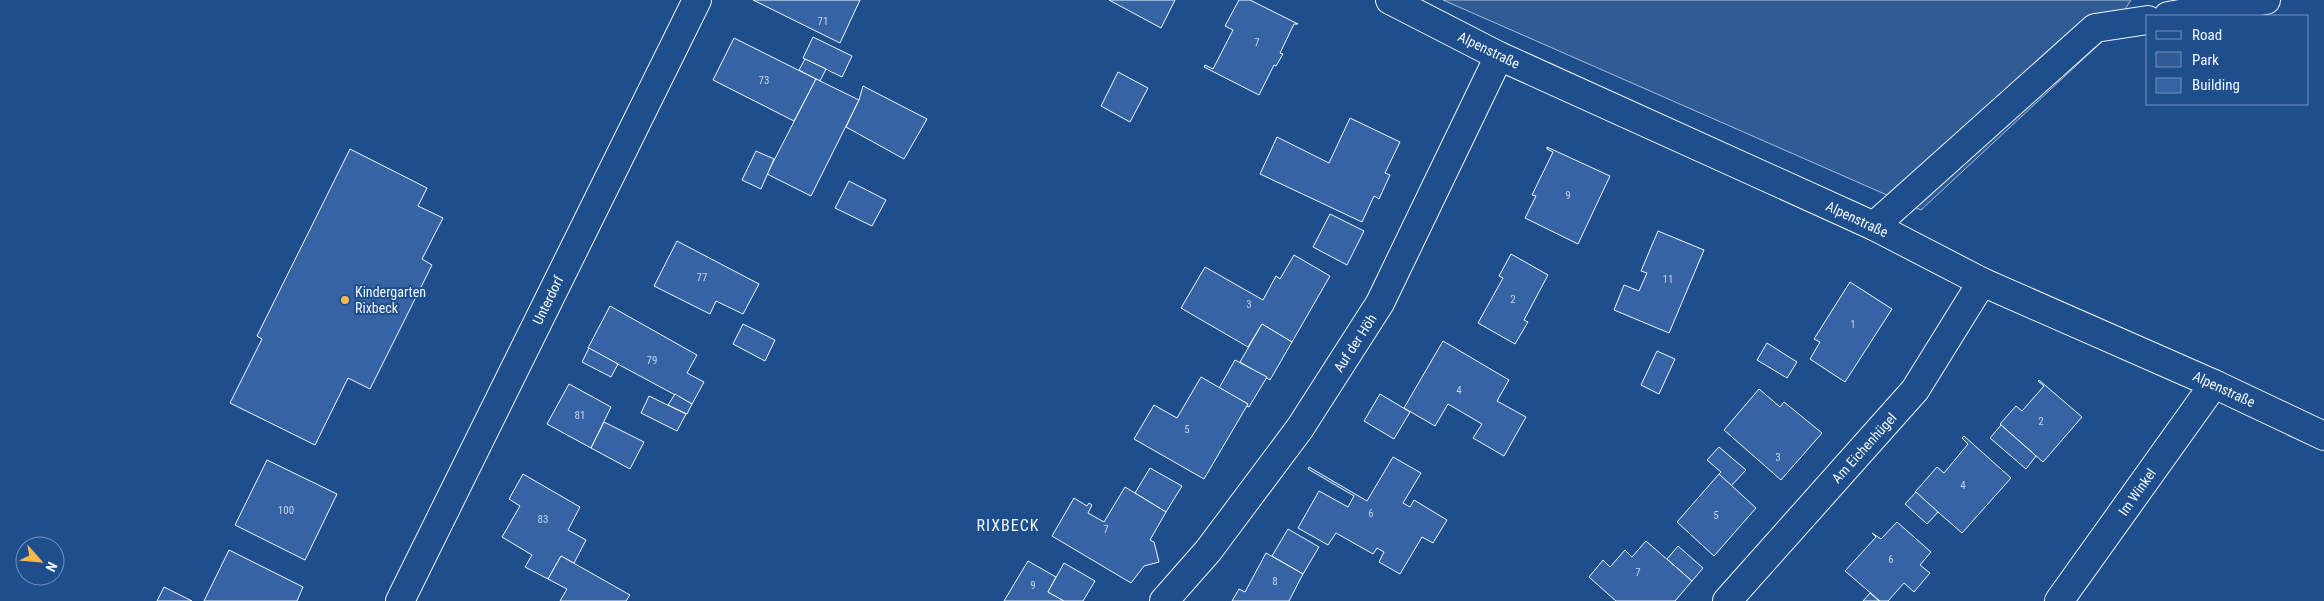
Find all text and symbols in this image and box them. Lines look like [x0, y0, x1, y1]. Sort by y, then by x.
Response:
house number: 71 [818, 15, 828, 28]
legend [2146, 15, 2309, 105]
text: Road [2192, 26, 2222, 44]
street label: Alpenstraße [1456, 28, 1523, 72]
house number: 7 [1254, 36, 1260, 49]
text: Park [2192, 51, 2219, 69]
house number: 73 [759, 74, 769, 87]
text: Building [2192, 76, 2240, 94]
house number: 9 [1565, 189, 1571, 202]
street label: Alpenstraße [1823, 198, 1891, 241]
house number: 77 [697, 271, 707, 284]
street label: Unterdorf [529, 273, 567, 327]
house number: 11 [1663, 273, 1673, 286]
place label: Kindergarten Rixbeck [355, 284, 426, 316]
house number: 2 [1510, 293, 1516, 306]
marker: Kindergarten Rixbeck [339, 294, 351, 306]
house number: 3 [1246, 298, 1252, 311]
street label: Auf der Höh [1330, 311, 1380, 375]
house number: 1 [1850, 318, 1856, 331]
house number: 79 [647, 354, 657, 367]
street label: Alpenstraße [2190, 368, 2258, 411]
house number: 4 [1456, 384, 1462, 397]
house number: 81 [575, 409, 585, 422]
street label: Am Eichenhügel [1828, 410, 1900, 486]
house number: 2 [2038, 415, 2044, 428]
house number: 5 [1184, 423, 1190, 436]
house number: 3 [1775, 451, 1781, 464]
street label: Im Winkel [2115, 465, 2159, 519]
house number: 4 [1960, 479, 1966, 492]
house number: 100 [278, 504, 294, 517]
house number: 6 [1368, 507, 1374, 520]
house number: 5 [1713, 509, 1719, 522]
house number: 83 [538, 513, 548, 526]
district label: RIXBECK [977, 516, 1039, 535]
house number: 7 [1103, 523, 1109, 536]
north arrow [15, 536, 65, 586]
house number: 6 [1888, 553, 1894, 566]
text: N [43, 559, 61, 574]
house number: 7 [1635, 566, 1641, 579]
house number: 8 [1272, 575, 1278, 588]
house number: 9 [1030, 579, 1036, 592]

